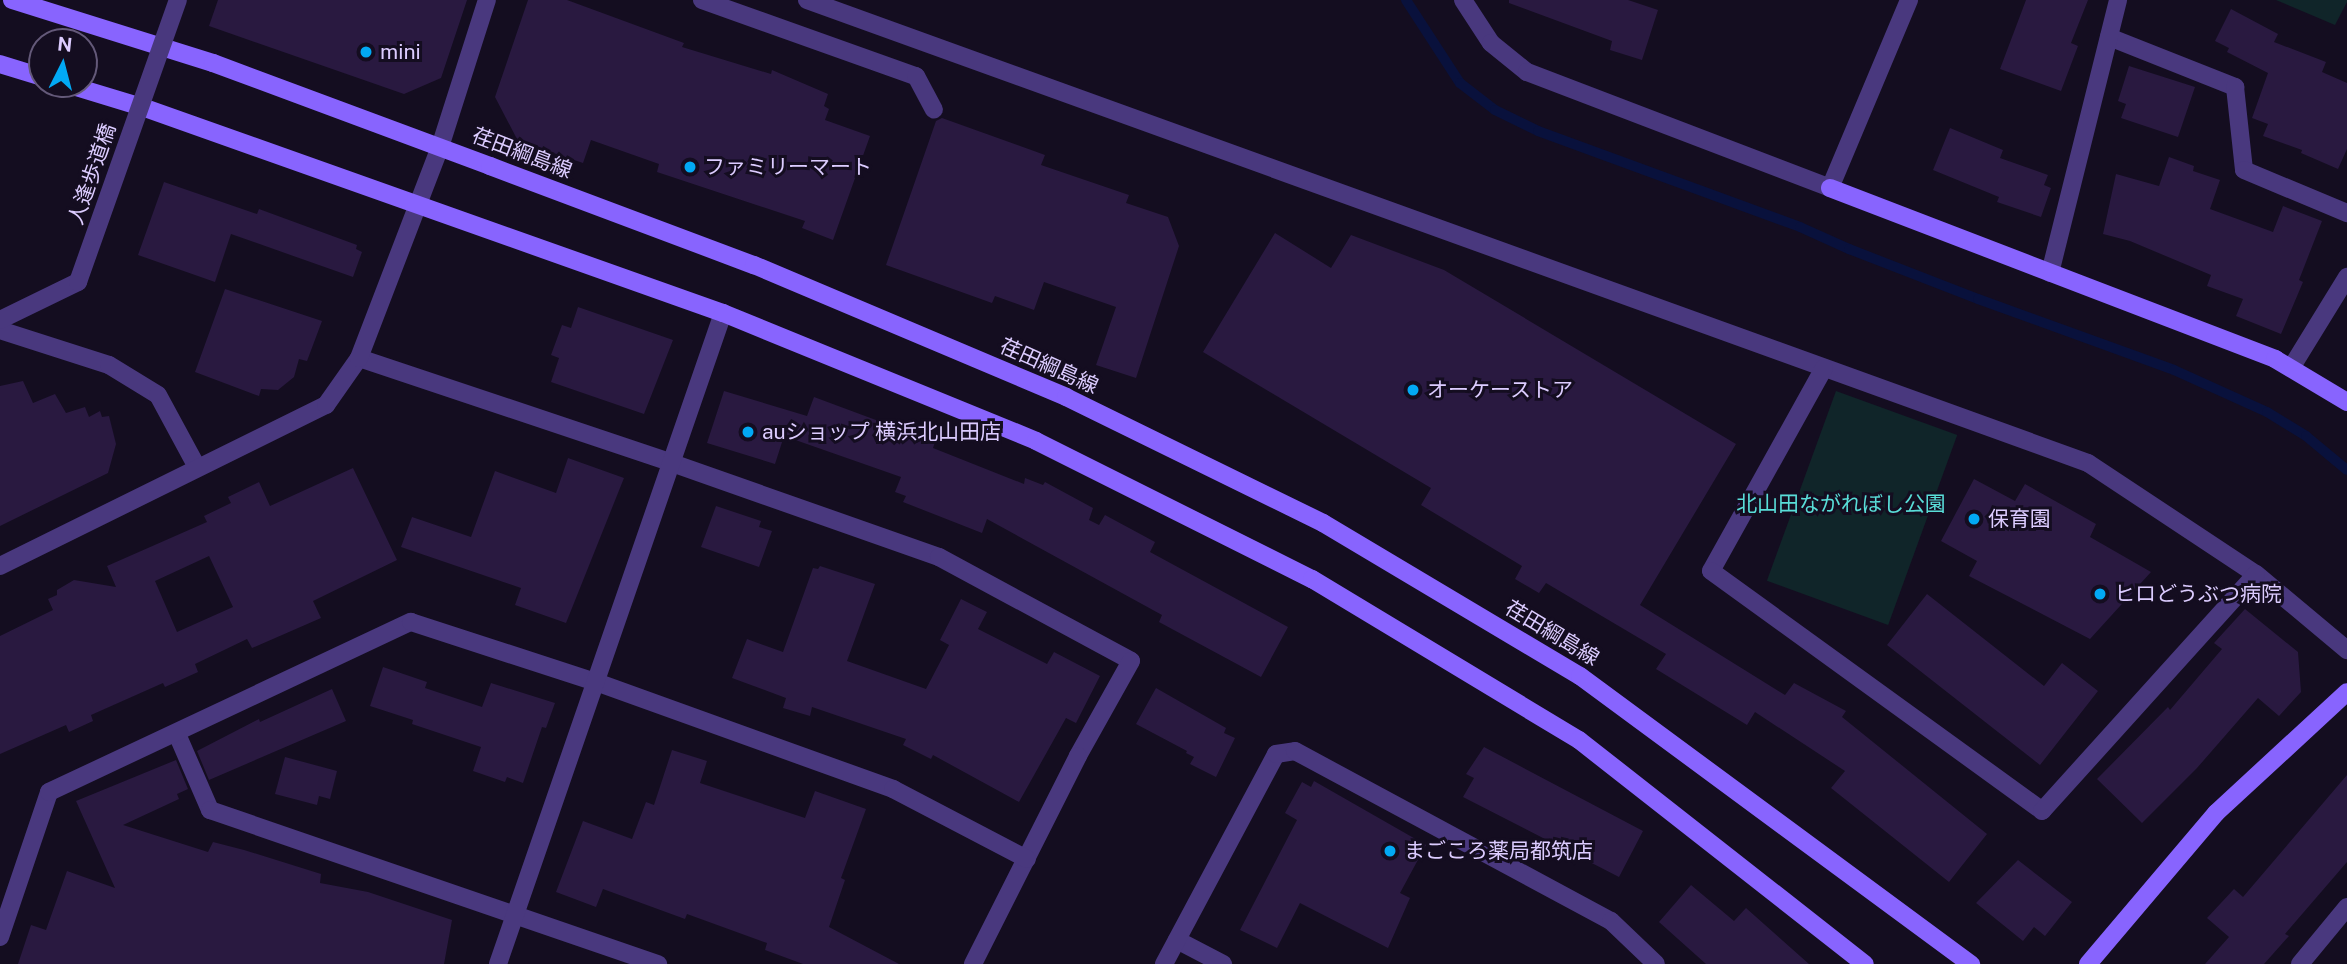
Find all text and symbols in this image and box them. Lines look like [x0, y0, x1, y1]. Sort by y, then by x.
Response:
north arrow [28, 28, 98, 98]
text: N [56, 32, 74, 56]
place label: mini [380, 39, 421, 65]
marker: mini [358, 44, 374, 60]
street label: 人逢歩道橋 [63, 120, 121, 228]
street label: 荏田綱島線 [468, 122, 576, 184]
place label: ファミリーマート [704, 154, 872, 180]
marker: ファミリーマート [682, 159, 698, 175]
street label: 荏田綱島線 [996, 333, 1102, 399]
place label: オーケーストア [1427, 377, 1574, 403]
marker: オーケーストア [1405, 382, 1421, 398]
place label: auショップ 横浜北山田店 [762, 419, 1001, 445]
marker: auショップ 横浜北山田店 [740, 424, 756, 440]
park label: 北山田ながれぼし公園 [1736, 491, 1946, 517]
place label: 保育園 [1988, 506, 2051, 532]
marker: 保育園 [1966, 511, 1982, 527]
place label: ヒロどうぶつ病院 [2114, 581, 2282, 607]
marker: ヒロどうぶつ病院 [2092, 586, 2108, 602]
street label: 荏田綱島線 [1501, 595, 1603, 671]
place label: まごころ薬局都筑店 [1404, 838, 1593, 864]
marker: まごころ薬局都筑店 [1382, 843, 1398, 859]

